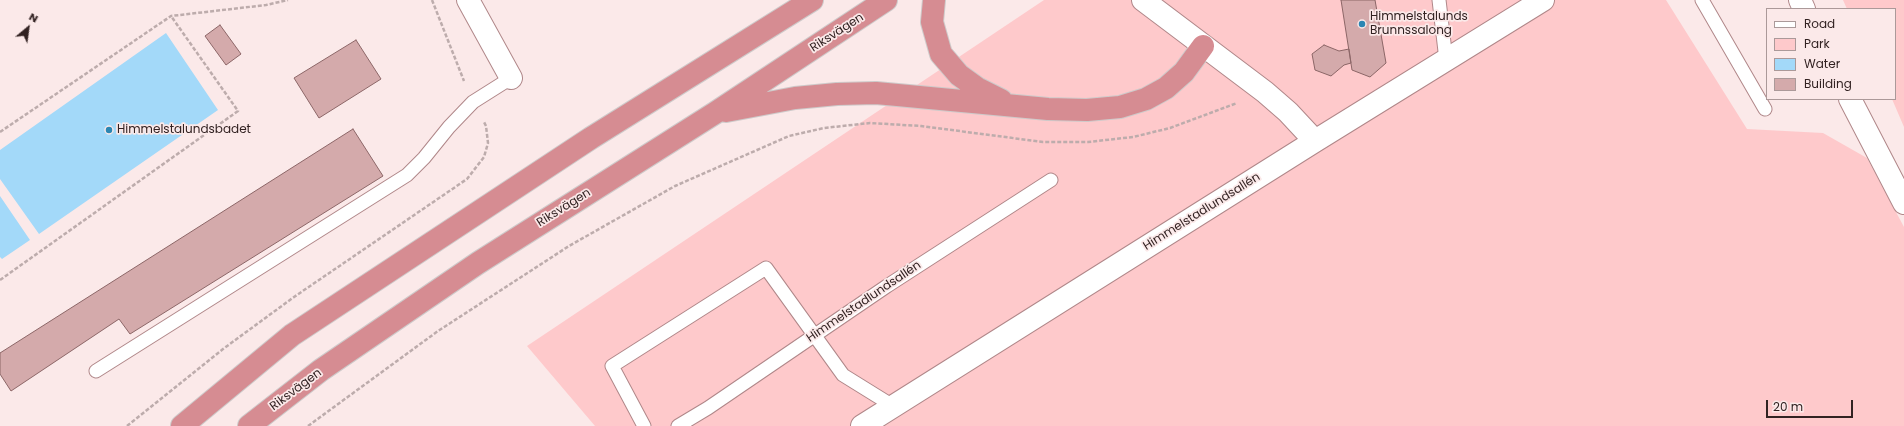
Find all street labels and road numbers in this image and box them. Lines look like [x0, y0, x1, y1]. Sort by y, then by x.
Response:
street label: Riksvägen [808, 10, 866, 56]
street label: Himmelstadlundsallén [1141, 170, 1263, 254]
street label: Riksvägen [534, 186, 594, 230]
street label: Himmelstadlundsallén [804, 258, 924, 346]
street label: Riksvägen [267, 366, 325, 414]

